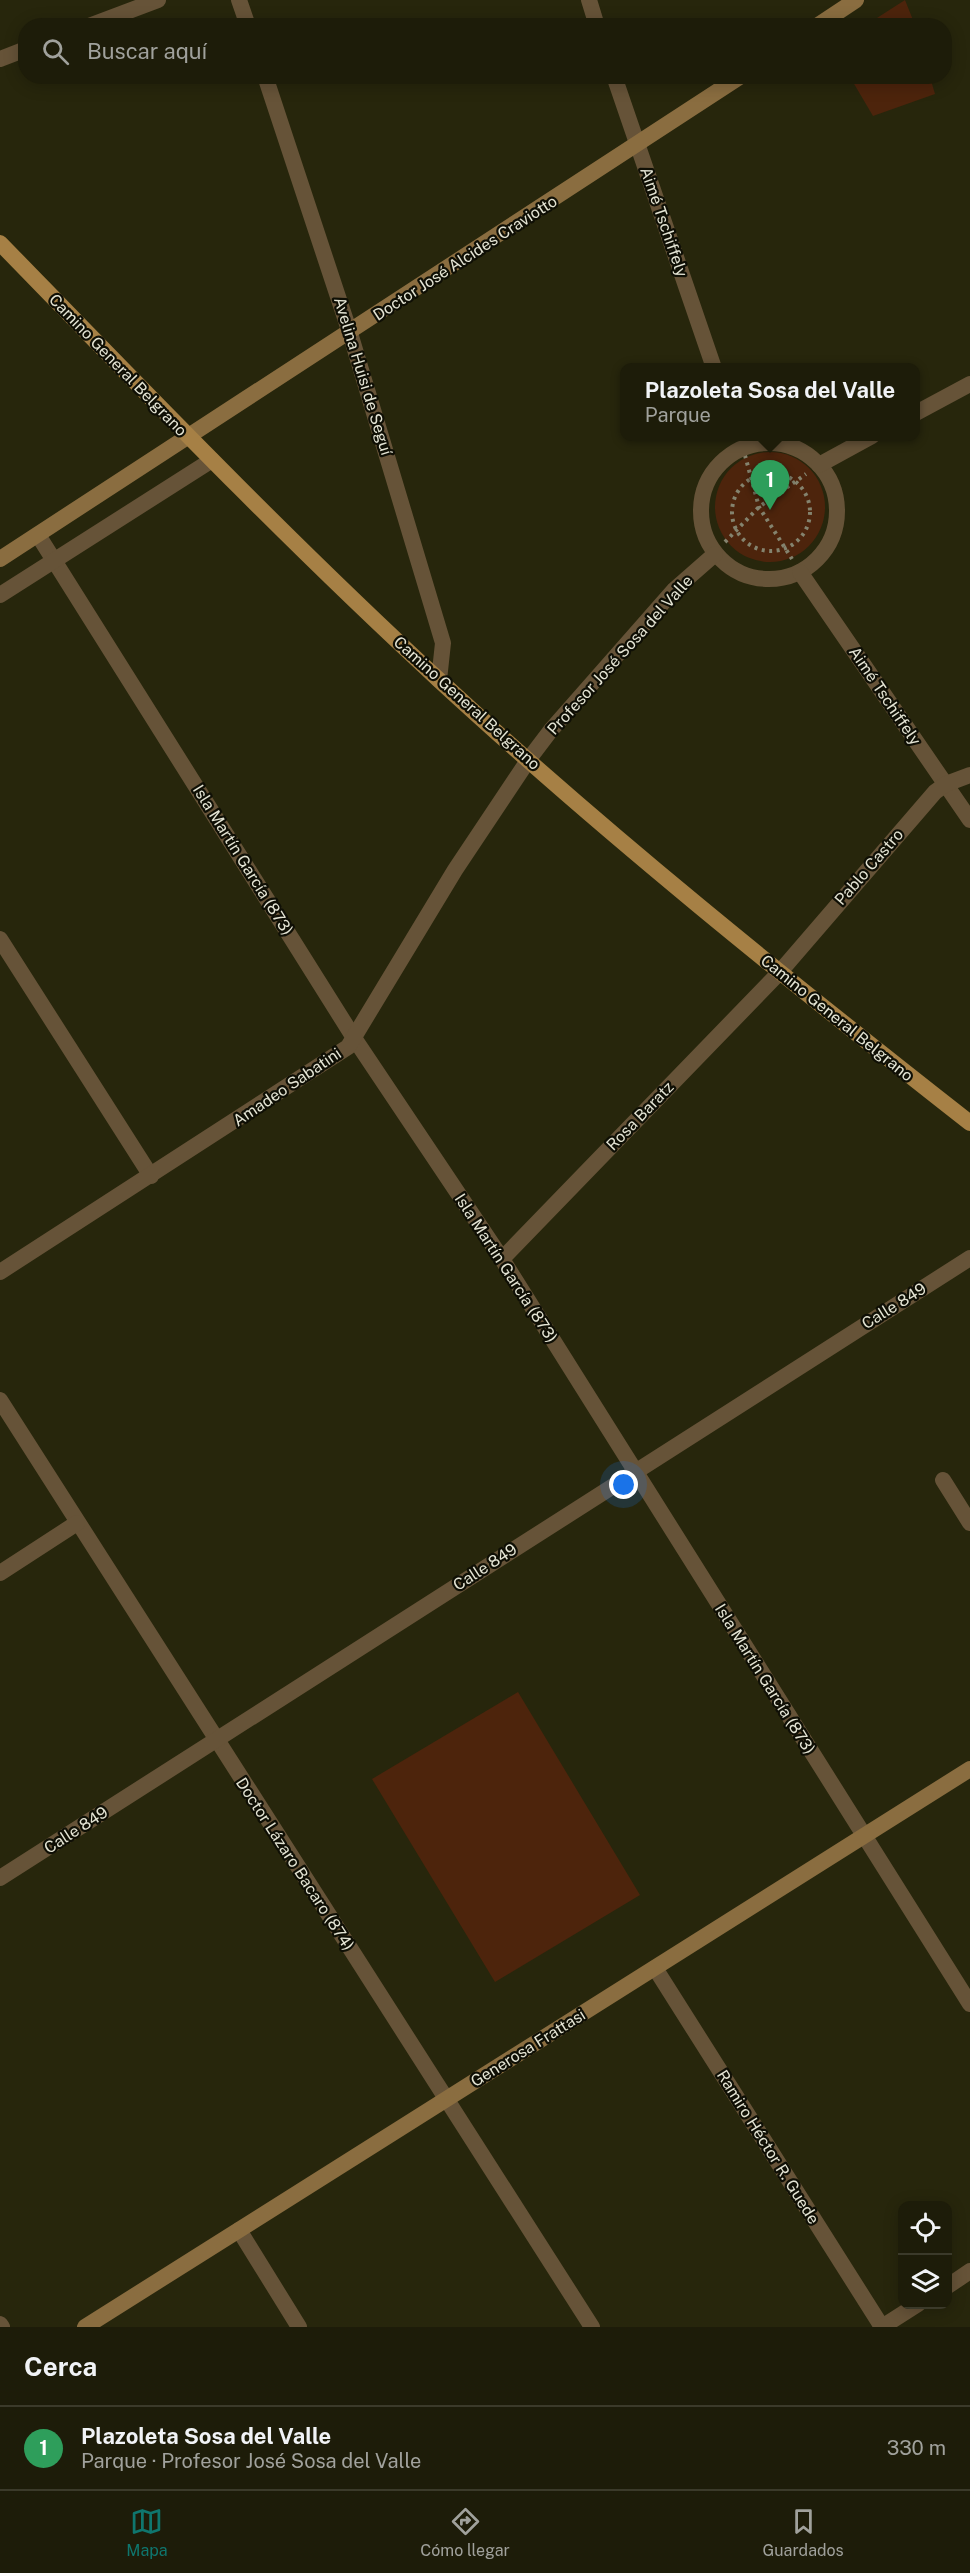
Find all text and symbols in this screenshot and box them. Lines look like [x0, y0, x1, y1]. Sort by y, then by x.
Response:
search box [18, 18, 952, 84]
icon: search [39, 35, 72, 68]
text: Buscar aquí [87, 38, 207, 64]
street label: Aimé Tschiffely [636, 165, 692, 280]
street label: Doctor José Alcides Craviotto [369, 191, 561, 325]
street label: Camino General Belgrano [45, 290, 191, 440]
street label: Avelina Huisi de Seguí [330, 295, 396, 459]
popup [620, 363, 920, 441]
text: Plazoleta Sosa del Valle [645, 377, 895, 403]
text: Parque [645, 403, 711, 427]
pin: 1 [750, 460, 790, 510]
street label: Profesor José Sosa del Valle [543, 571, 697, 739]
street label: Camino General Belgrano [390, 632, 544, 774]
street label: Aimé Tschiffely [845, 643, 925, 749]
street label: Isla Martín García (873) [189, 781, 297, 939]
street label: Pablo Castro [831, 825, 907, 909]
street label: Camino General Belgrano [757, 951, 917, 1085]
street label: Amadeo Sabatini [229, 1044, 345, 1130]
street label: Rosa Baratz [602, 1077, 678, 1154]
street label: Isla Martín García (873) [451, 1190, 561, 1346]
street label: Calle 849 [858, 1279, 930, 1333]
your location [609, 1470, 638, 1499]
street label: Calle 849 [450, 1539, 520, 1595]
street label: Isla Martín García (873) [711, 1600, 819, 1758]
street label: Doctor Lázaro Bacaro (874) [232, 1774, 358, 1954]
street label: Calle 849 [41, 1802, 111, 1858]
street label: Generosa Frattasi [467, 2005, 589, 2091]
street label: Ramiro Héctor R. Guede [713, 2067, 823, 2227]
map controls [898, 2201, 952, 2309]
button: locate [898, 2201, 952, 2255]
button: layers [898, 2255, 952, 2309]
text: Cerca [24, 2351, 97, 2382]
text: Plazoleta Sosa del Valle [81, 2423, 331, 2449]
text: 1 [39, 2436, 48, 2460]
text: 330 m [887, 2436, 946, 2460]
text: Parque · Profesor José Sosa del Valle [81, 2449, 421, 2473]
tab: Mapa [126, 2505, 168, 2560]
tab: Cómo llegar [420, 2505, 510, 2560]
tab: Guardados [763, 2505, 844, 2560]

